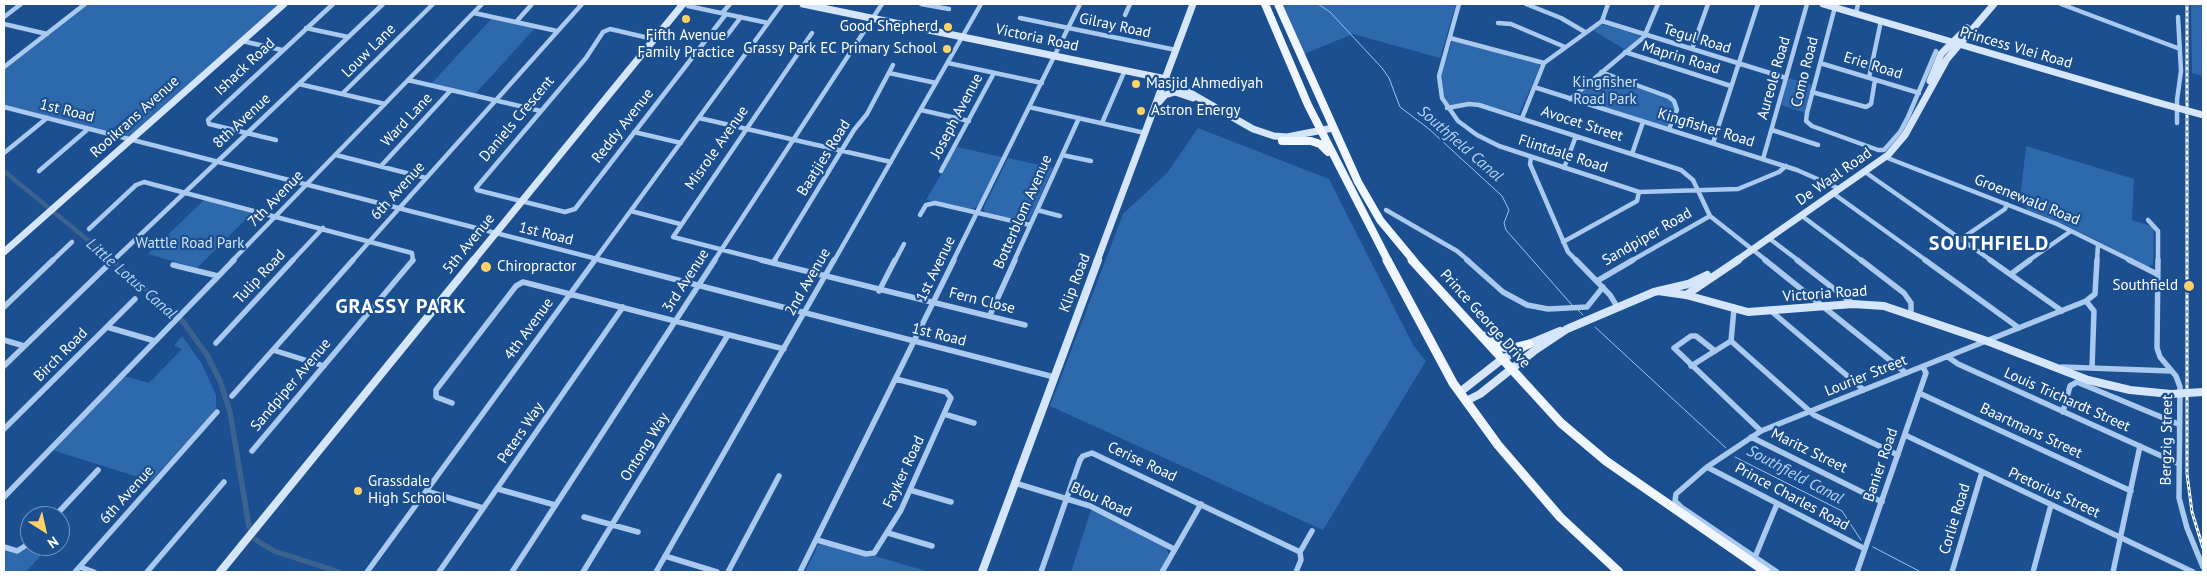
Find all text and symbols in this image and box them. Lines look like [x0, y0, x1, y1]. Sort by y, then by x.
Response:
street label: Gilray Road [1077, 10, 1153, 42]
marker: Fifth Avenue Family Practice [680, 13, 692, 25]
place label: Good Shepherd [840, 18, 938, 36]
street label: Louw Lane [338, 20, 400, 82]
street label: Victoria Road [994, 20, 1080, 56]
street label: Tegul Road [1661, 20, 1733, 58]
marker: Good Shepherd [942, 21, 954, 33]
street label: Princess Vlei Road [1958, 23, 2074, 73]
place label: Fifth Avenue Family Practice [637, 27, 735, 62]
street label: Ishack Road [211, 34, 279, 100]
street label: Aureole Road [1754, 35, 1794, 121]
street label: Como Road [1788, 35, 1822, 109]
street label: Maprin Road [1640, 38, 1722, 78]
place label: Grassy Park EC Primary School [743, 40, 937, 58]
marker: Grassy Park EC Primary School [941, 43, 953, 55]
street label: Erie Road [1841, 49, 1905, 83]
street label: Joseph Avenue [927, 70, 987, 162]
street label: Rooikrans Avenue [87, 72, 183, 162]
street label: Daniels Crescent [476, 72, 558, 166]
park label: Kingfisher Road Park [1573, 74, 1637, 109]
place label: Masjid Ahmediyah [1146, 75, 1263, 93]
marker: Masjid Ahmediyah [1130, 78, 1142, 90]
street label: Reddy Avenue [588, 85, 658, 167]
street label: Ward Lane [378, 89, 436, 151]
street label: 8th Avenue [209, 90, 275, 152]
street label: 1st Road [38, 96, 96, 126]
place label: Astron Energy [1151, 102, 1241, 120]
water label: Southfield Canal [1414, 102, 1506, 186]
street label: Avocet Street [1539, 102, 1625, 146]
street label: Misrole Avenue [681, 103, 753, 193]
marker: Astron Energy [1135, 105, 1147, 117]
street label: Kingfisher Road [1655, 105, 1757, 151]
street label: Baatjies Road [793, 117, 855, 199]
street label: Flintdale Road [1516, 131, 1610, 177]
street label: De Waal Road [1793, 144, 1875, 210]
street label: Botterblom Avenue [990, 152, 1056, 272]
street label: 6th Avenue [367, 158, 429, 224]
street label: 7th Avenue [245, 167, 307, 231]
street label: Groenewald Road [1972, 171, 2082, 229]
street label: Sandpiper Road [1599, 204, 1695, 270]
street label: 5th Avenue [439, 210, 499, 278]
street label: 1st Road [517, 219, 575, 249]
district label: SOUTHFIELD [1928, 232, 2050, 256]
street label: 1st Avenue [912, 233, 960, 305]
water label: Little Lotus Canal [82, 235, 180, 323]
park label: Wattle Road Park [136, 235, 244, 253]
street label: 2nd Avenue [781, 245, 835, 319]
street label: Tulip Road [231, 246, 289, 308]
street label: 3rd Avenue [659, 246, 713, 316]
street label: Klip Road [1056, 251, 1094, 315]
place label: Chiropractor [497, 258, 576, 276]
marker: Chiropractor [479, 260, 493, 274]
street label: Prince George Drive [1436, 266, 1534, 372]
place label: Southfield [2112, 277, 2178, 295]
marker: Southfield [2182, 279, 2196, 293]
street label: Victoria Road [1782, 282, 1868, 306]
street label: Fern Close [947, 284, 1017, 318]
street label: 4th Avenue [500, 294, 558, 364]
district label: GRASSY PARK [334, 295, 468, 319]
street label: 1st Road [910, 320, 968, 350]
street label: Birch Road [30, 324, 92, 386]
street label: Sandpiper Avenue [247, 335, 335, 435]
street label: Lourier Street [1822, 351, 1910, 401]
street label: Louis Trichardt Street [2001, 364, 2133, 436]
street label: Bergzig Street [2157, 395, 2177, 485]
street label: Peters Way [494, 399, 548, 467]
street label: Baartmans Street [1977, 399, 2085, 463]
street label: Ontong Way [617, 409, 673, 485]
street label: Maritz Street [1768, 425, 1850, 477]
street label: Banier Road [1860, 426, 1902, 504]
street label: Fayker Road [879, 433, 929, 511]
street label: Cerise Road [1104, 438, 1180, 486]
water label: Southfield Canal [1744, 442, 1846, 508]
street label: Prince Charles Road [1732, 459, 1852, 535]
street label: 6th Avenue [96, 462, 158, 528]
street label: Pretorius Street [2005, 464, 2103, 522]
place label: Grassdale High School [368, 473, 446, 508]
street label: Blou Road [1068, 479, 1134, 521]
street label: Corlie Road [1936, 481, 1974, 557]
marker: Grassdale High School [352, 485, 364, 497]
north arrow [20, 506, 70, 556]
text: N [44, 532, 62, 552]

